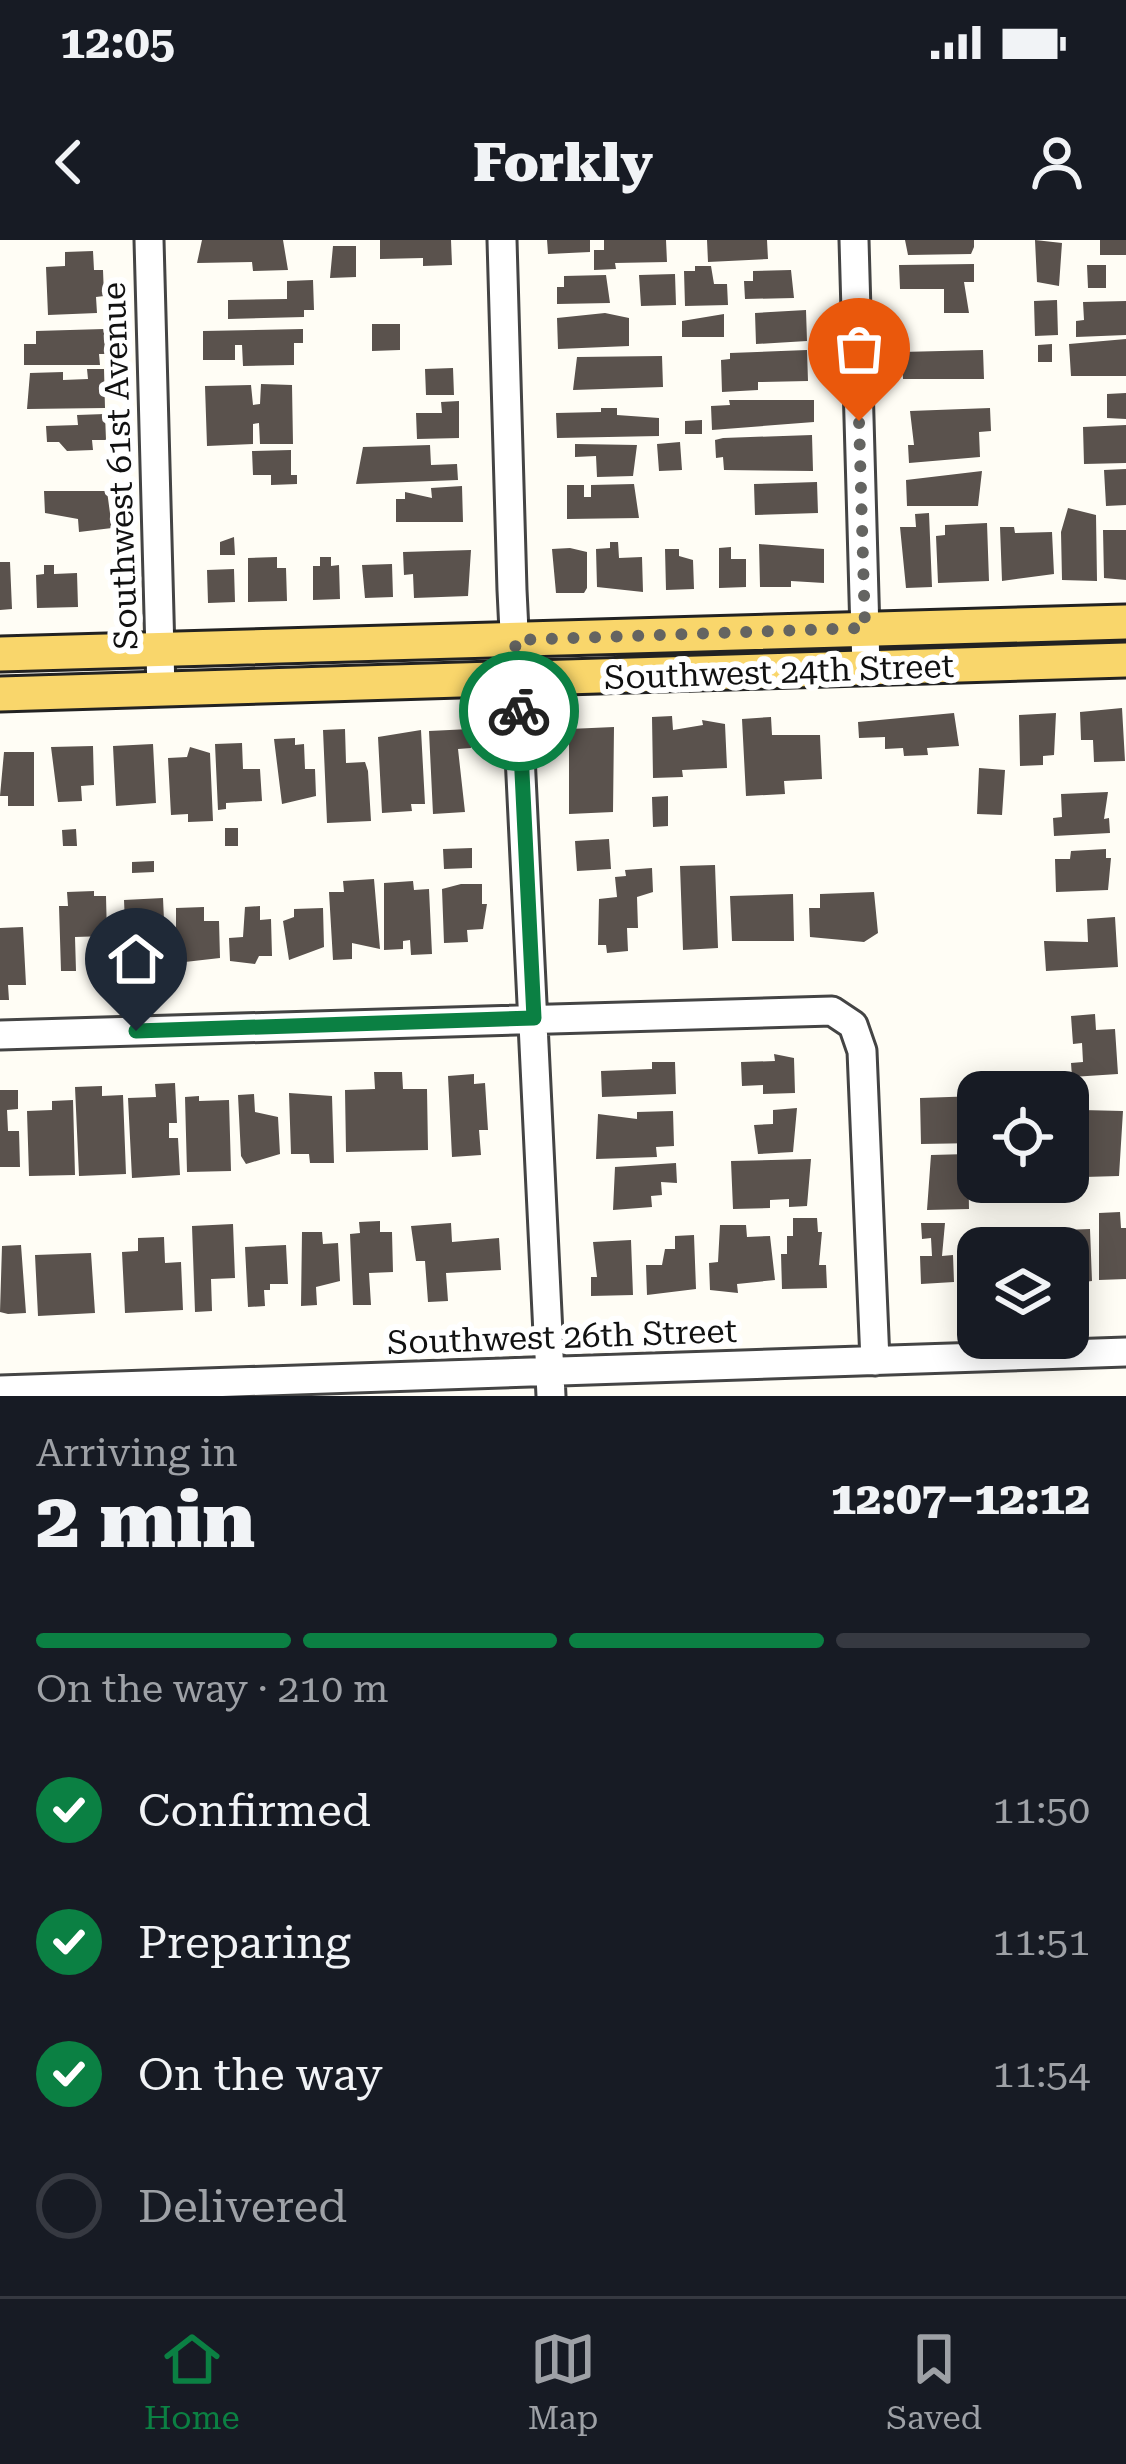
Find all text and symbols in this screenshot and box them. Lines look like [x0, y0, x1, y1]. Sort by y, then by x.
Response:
text: 12:05 [60, 16, 175, 69]
icon: back [36, 129, 102, 195]
icon: person [1024, 129, 1090, 195]
text: Forkly [473, 131, 653, 194]
street label: Southwest 61st Avenue [94, 281, 145, 650]
pin [808, 298, 910, 421]
icon: bag [826, 316, 892, 382]
street label: Southwest 24th Street [604, 646, 955, 697]
courier [459, 651, 579, 771]
icon: bike [486, 678, 552, 744]
pin [85, 908, 187, 1031]
icon: home [103, 926, 169, 992]
map controls [957, 1071, 1089, 1359]
button: locate [957, 1071, 1089, 1203]
button: layers [957, 1227, 1089, 1359]
street label: Southwest 26th Street [387, 1311, 738, 1362]
text: Arriving in [36, 1430, 238, 1476]
text: 12:07–12:12 [831, 1472, 1090, 1525]
text: 2 min [36, 1475, 255, 1566]
text: On the way · 210 m [36, 1666, 388, 1712]
icon: check [36, 1777, 102, 1843]
text: Confirmed [138, 1784, 371, 1837]
text: 11:50 [993, 1787, 1090, 1833]
icon: check [36, 1909, 102, 1975]
text: Preparing [138, 1916, 351, 1969]
text: 11:51 [993, 1919, 1090, 1965]
icon: check [36, 2041, 102, 2107]
text: On the way [138, 2048, 383, 2101]
text: 11:54 [993, 2051, 1090, 2097]
text: Delivered [138, 2180, 347, 2233]
tab: Home [144, 2326, 240, 2437]
tab: Map [528, 2326, 598, 2437]
tab: Saved [886, 2326, 982, 2437]

